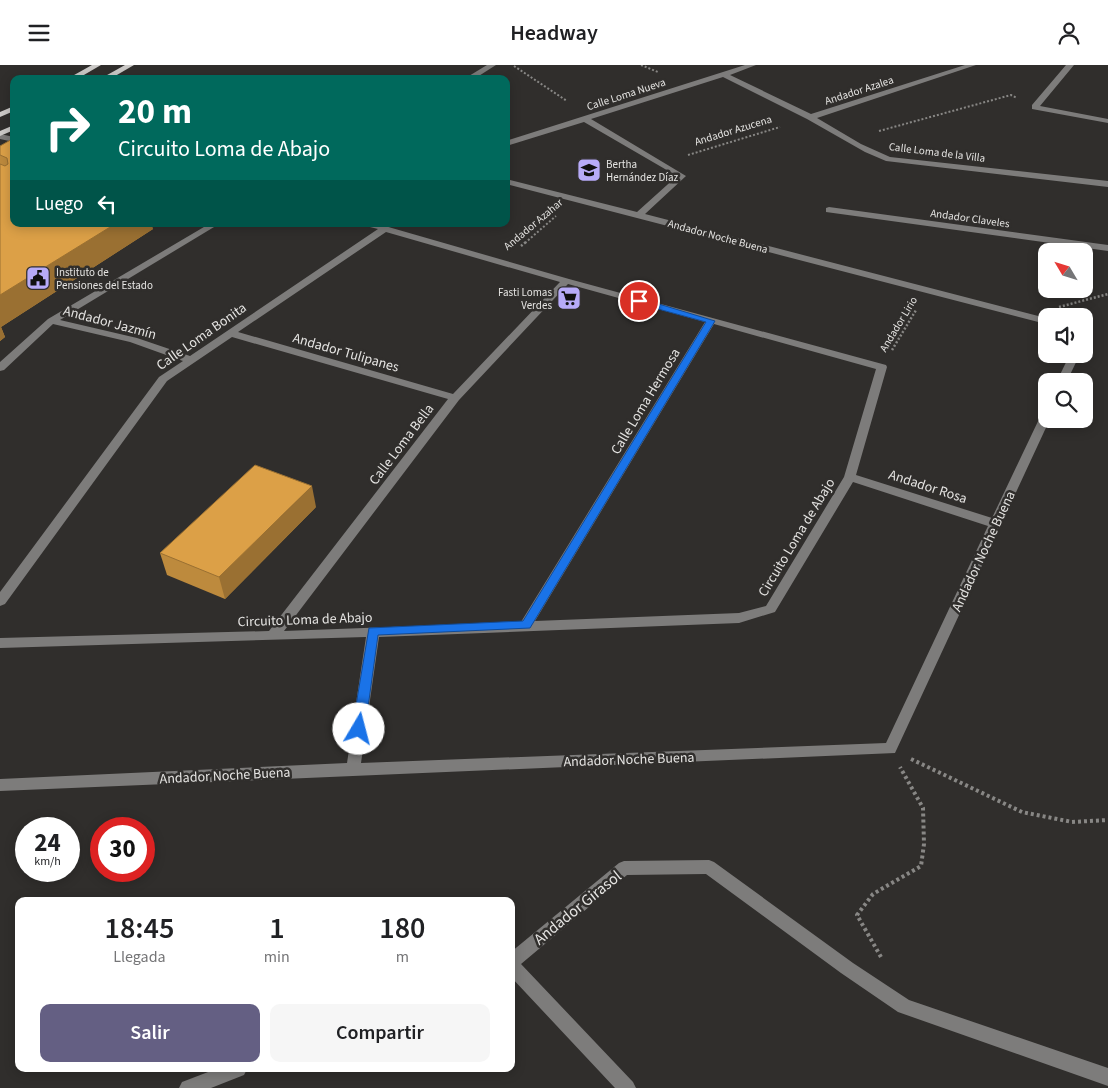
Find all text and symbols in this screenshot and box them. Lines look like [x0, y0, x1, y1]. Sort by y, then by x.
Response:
text: Headway [510, 17, 598, 49]
icon: menu [25, 19, 53, 47]
icon: person [1055, 19, 1083, 47]
street label: Andador Azalea [823, 72, 895, 109]
street label: Calle Loma Nueva [585, 75, 668, 114]
text: 20 m [118, 87, 192, 137]
icon: right [35, 95, 100, 160]
street label: Andador Azucena [693, 112, 774, 149]
text: Circuito Loma de Abajo [118, 133, 330, 165]
street label: Calle Loma de la Villa [888, 139, 986, 166]
school or university icon: Bertha Hernández Díaz [576, 157, 602, 183]
place label: Bertha Hernández Díaz [606, 157, 678, 185]
icon: left [93, 190, 121, 218]
text: Luego [35, 191, 83, 218]
street label: Andador Azahar [501, 195, 566, 254]
street label: Andador Claveles [929, 206, 1011, 232]
street label: Andador Noche Buena [666, 216, 770, 257]
north arrow [1038, 243, 1092, 297]
map controls [1038, 243, 1093, 428]
public building icon: Instituto de Pensiones del Estado [25, 265, 51, 291]
place label: Instituto de Pensiones del Estado [56, 265, 153, 293]
pin [618, 280, 660, 322]
place label: Fasti Lomas Verdes [498, 285, 552, 313]
supermarket icon: Fasti Lomas Verdes [556, 285, 582, 311]
icon: arrive [625, 287, 653, 315]
street label: Andador Lirio [876, 294, 921, 355]
street label: Calle Loma Bonita [152, 298, 251, 375]
street label: Andador Jazmín [61, 301, 158, 345]
button: sound [1038, 308, 1093, 363]
street label: Andador Tulipanes [290, 328, 401, 378]
street label: Calle Loma Hermosa [606, 345, 685, 458]
button: search [1038, 373, 1093, 428]
street label: Calle Loma Bella [365, 400, 439, 489]
street label: Andador Rosa [886, 465, 969, 509]
street label: Circuito Loma de Abajo [754, 475, 840, 601]
street label: Andador Noche Buena [947, 488, 1021, 615]
street label: Circuito Loma de Abajo [237, 608, 373, 632]
position arrow [332, 702, 384, 754]
street label: Andador Noche Buena [563, 748, 695, 772]
street label: Andador Noche Buena [159, 763, 291, 789]
speed limit sign: 30 [90, 817, 155, 882]
text: 24 [34, 825, 61, 861]
text: km/h [34, 853, 61, 870]
street label: Andador Girasol [529, 865, 626, 950]
text: 18:45 [105, 907, 174, 950]
text: 1 [269, 907, 285, 950]
text: 180 [379, 907, 425, 950]
text: Llegada [113, 946, 166, 968]
text: min [264, 946, 290, 968]
text: m [396, 946, 409, 968]
button: Salir [40, 1004, 260, 1062]
button: Compartir [270, 1004, 490, 1062]

